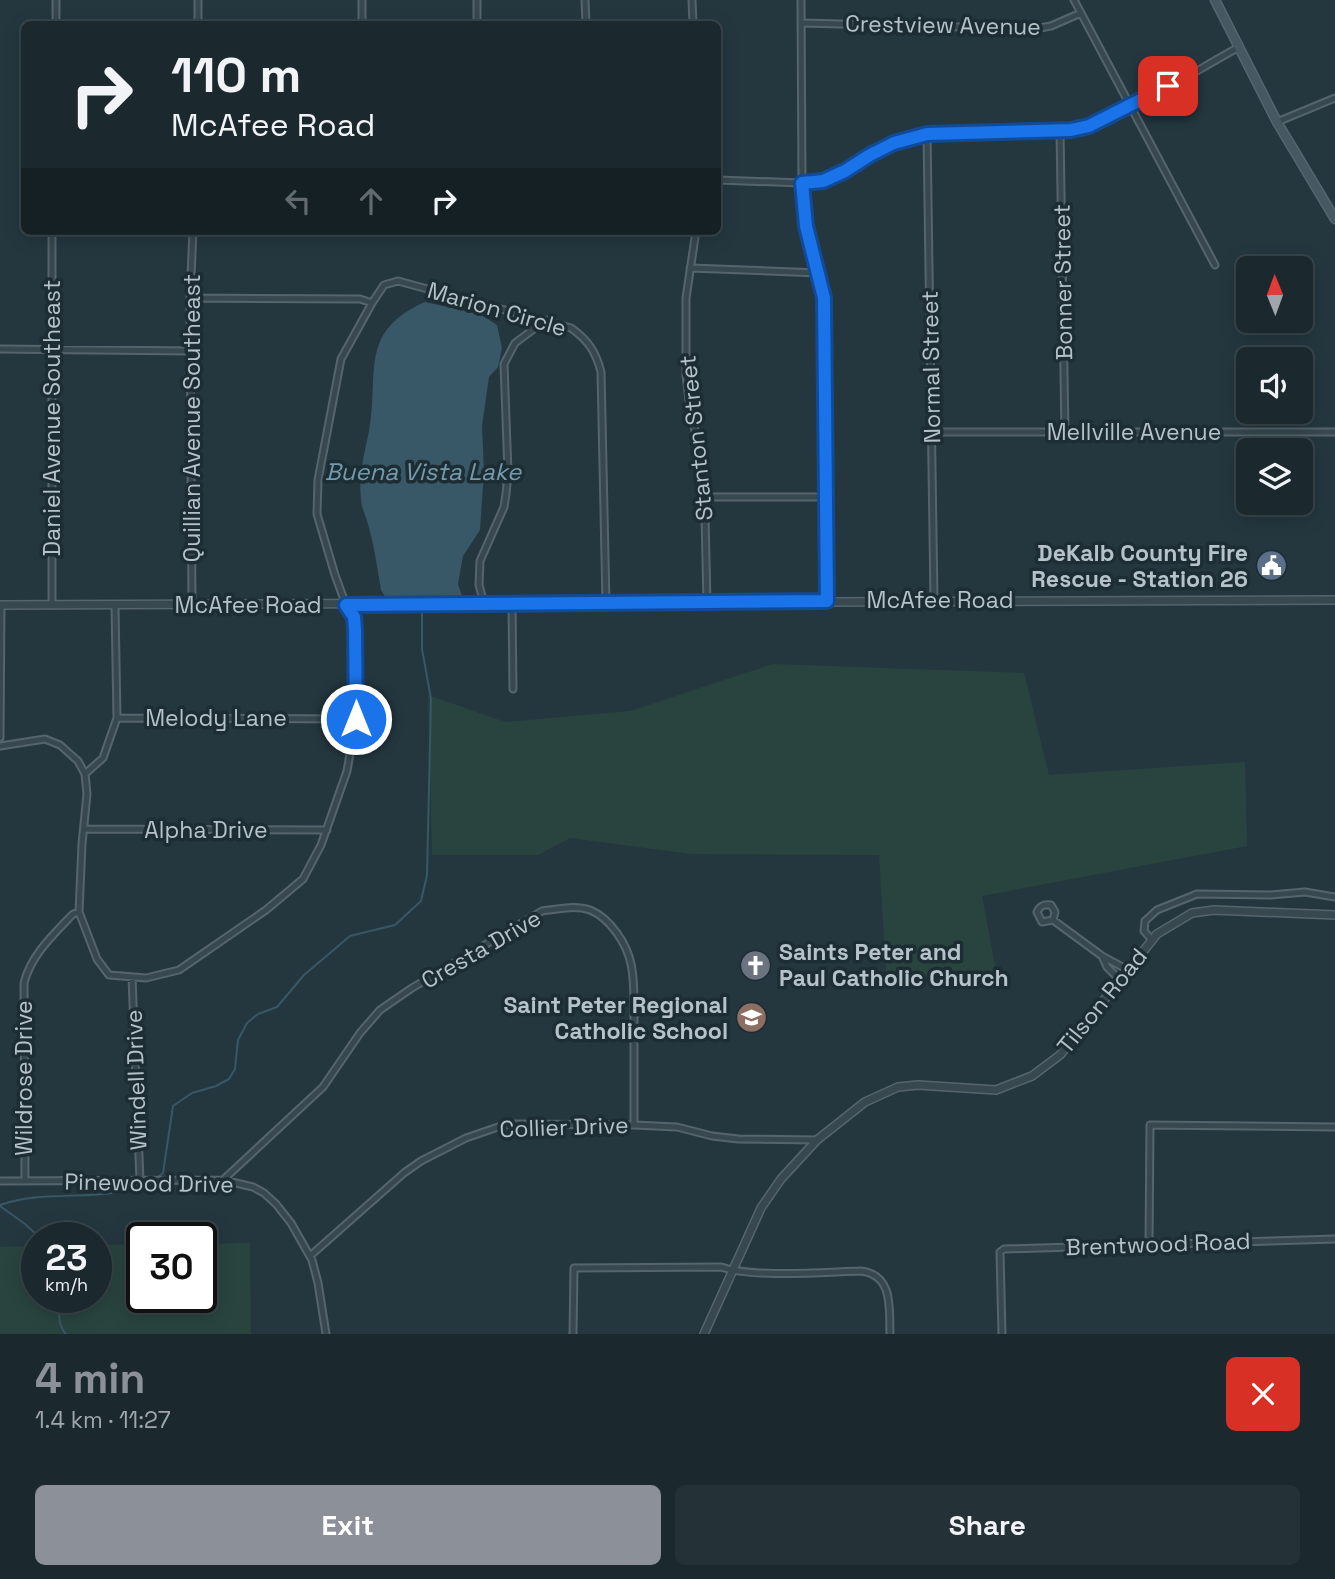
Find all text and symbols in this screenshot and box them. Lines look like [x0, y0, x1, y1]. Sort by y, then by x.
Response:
street label: Crestview Avenue [845, 8, 1041, 42]
text: 110 m [171, 44, 301, 106]
icon: right [56, 49, 147, 140]
pin [1138, 56, 1198, 116]
icon: arrive [1149, 67, 1187, 105]
text: McAfee Road [171, 105, 375, 145]
icon: left [279, 182, 317, 220]
icon: ahead [352, 182, 390, 220]
icon: right [425, 182, 463, 220]
street label: Bonner Street [1047, 204, 1079, 360]
north arrow [1236, 256, 1312, 332]
map controls [1236, 256, 1313, 515]
street label: Quillian Avenue Southeast [177, 274, 207, 562]
street label: Marion Circle [424, 275, 570, 343]
street label: Daniel Avenue Southeast [37, 280, 67, 556]
street label: Normal Street [915, 290, 947, 444]
button: sound [1236, 347, 1313, 424]
street label: Stanton Street [672, 354, 720, 522]
street label: Mellville Avenue [1047, 417, 1221, 447]
button: layers [1236, 438, 1313, 515]
water label: Buena Vista Lake [325, 456, 522, 487]
place label: DeKalb County Fire Rescue - Station 26 [1031, 538, 1248, 594]
public building icon: DeKalb County Fire Rescue - Station 26 [1254, 549, 1288, 583]
street label: McAfee Road [867, 585, 1013, 615]
street label: McAfee Road [175, 590, 321, 620]
position arrow [319, 682, 393, 756]
street label: Melody Lane [145, 703, 287, 733]
street label: Alpha Drive [144, 815, 268, 845]
street label: Cresta Drive [416, 903, 546, 995]
place label: Saints Peter and Paul Catholic Church [779, 937, 1009, 993]
street label: Tilson Road [1050, 942, 1154, 1060]
church icon: Saints Peter and Paul Catholic Church [739, 948, 773, 982]
place label: Saint Peter Regional Catholic School [503, 990, 728, 1046]
street label: Wildrose Drive [9, 1000, 39, 1156]
school or university icon: Saint Peter Regional Catholic School [734, 1001, 768, 1035]
street label: Windell Drive [119, 1009, 153, 1151]
street label: Collier Drive [499, 1110, 629, 1144]
street label: Pinewood Drive [64, 1167, 234, 1199]
speed limit sign: 30 [126, 1222, 217, 1313]
street label: Brentwood Road [1065, 1226, 1251, 1262]
text: 23 [45, 1236, 88, 1280]
text: km/h [45, 1273, 88, 1296]
text: 4 min [35, 1352, 145, 1405]
button: close [1226, 1357, 1300, 1431]
text: 1.4 km · 11:27 [35, 1405, 171, 1435]
button: Exit [35, 1485, 661, 1565]
button: Share [675, 1485, 1300, 1565]

